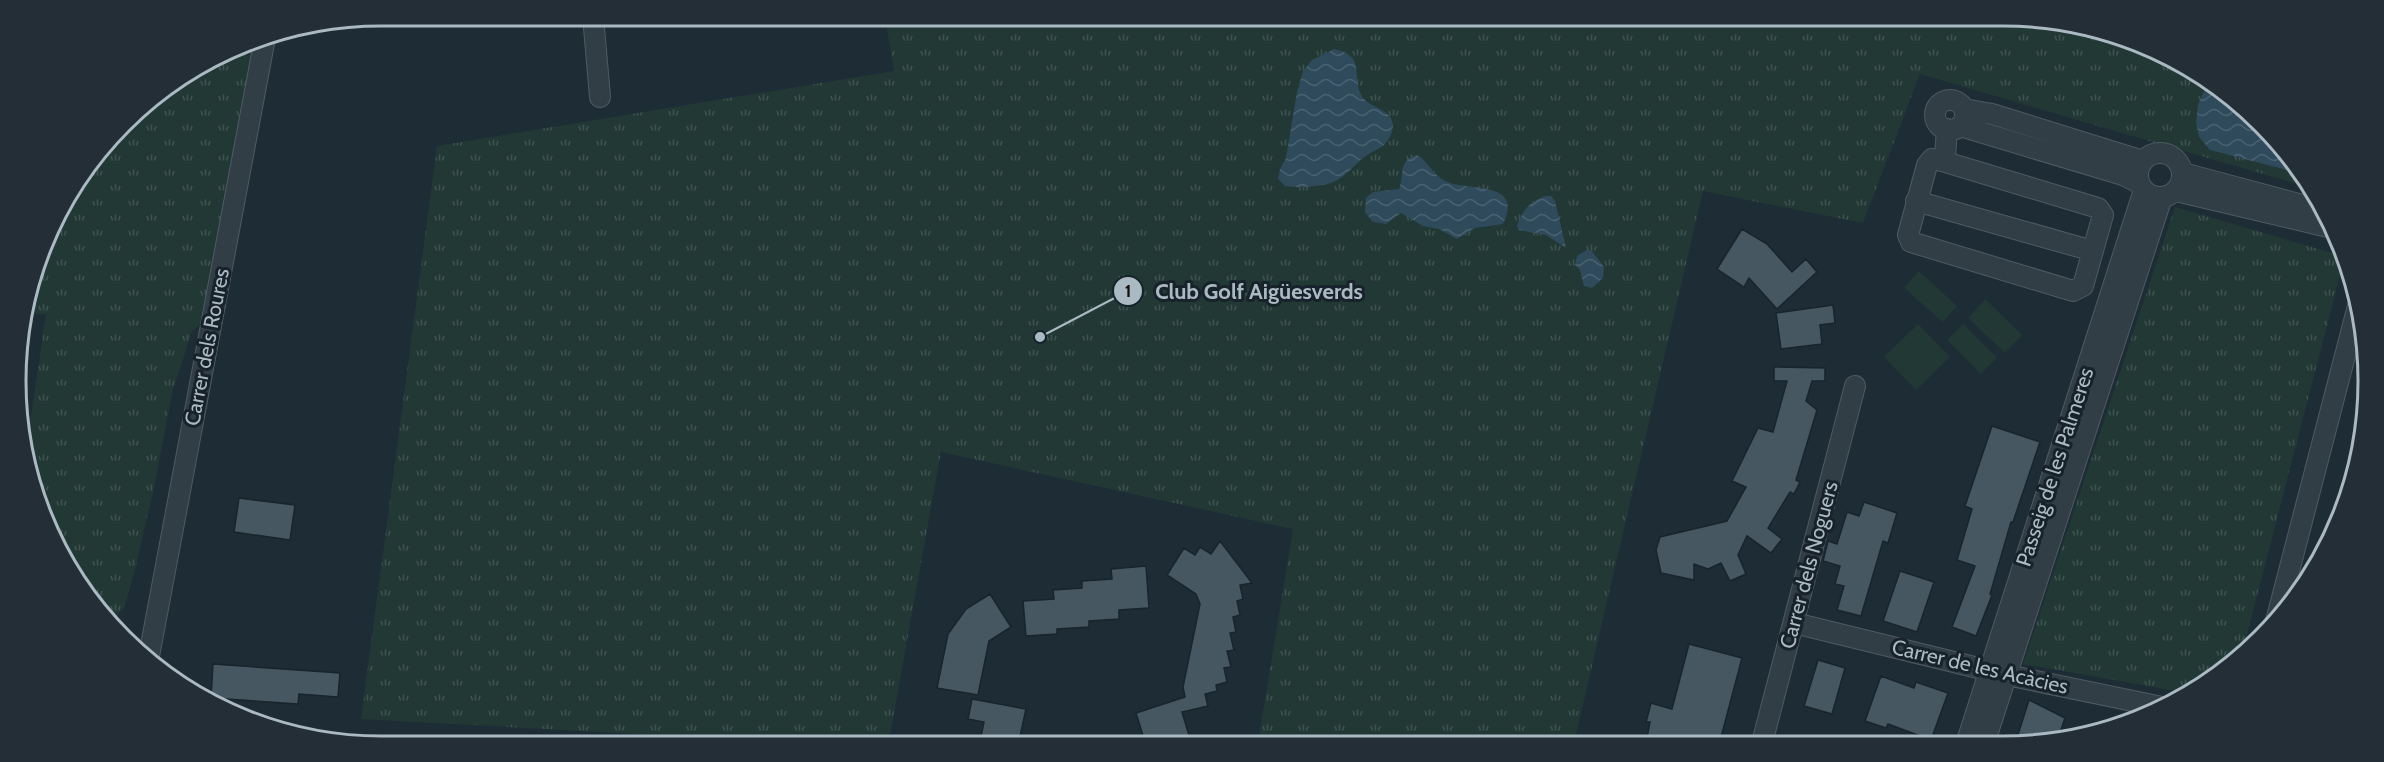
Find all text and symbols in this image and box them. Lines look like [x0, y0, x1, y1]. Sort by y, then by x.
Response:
street label: Carrer dels Roures [179, 266, 234, 428]
callout: Club Golf Aigüesverds [1113, 271, 1375, 311]
text: Club Golf Aigüesverds [1155, 278, 1363, 305]
text: 1 [1125, 280, 1131, 302]
street label: Passeig de les Palmeres [2011, 364, 2099, 569]
street label: Carrer dels Noguers [1774, 478, 1843, 651]
street label: Carrer de les Acàcies [1890, 634, 2071, 699]

